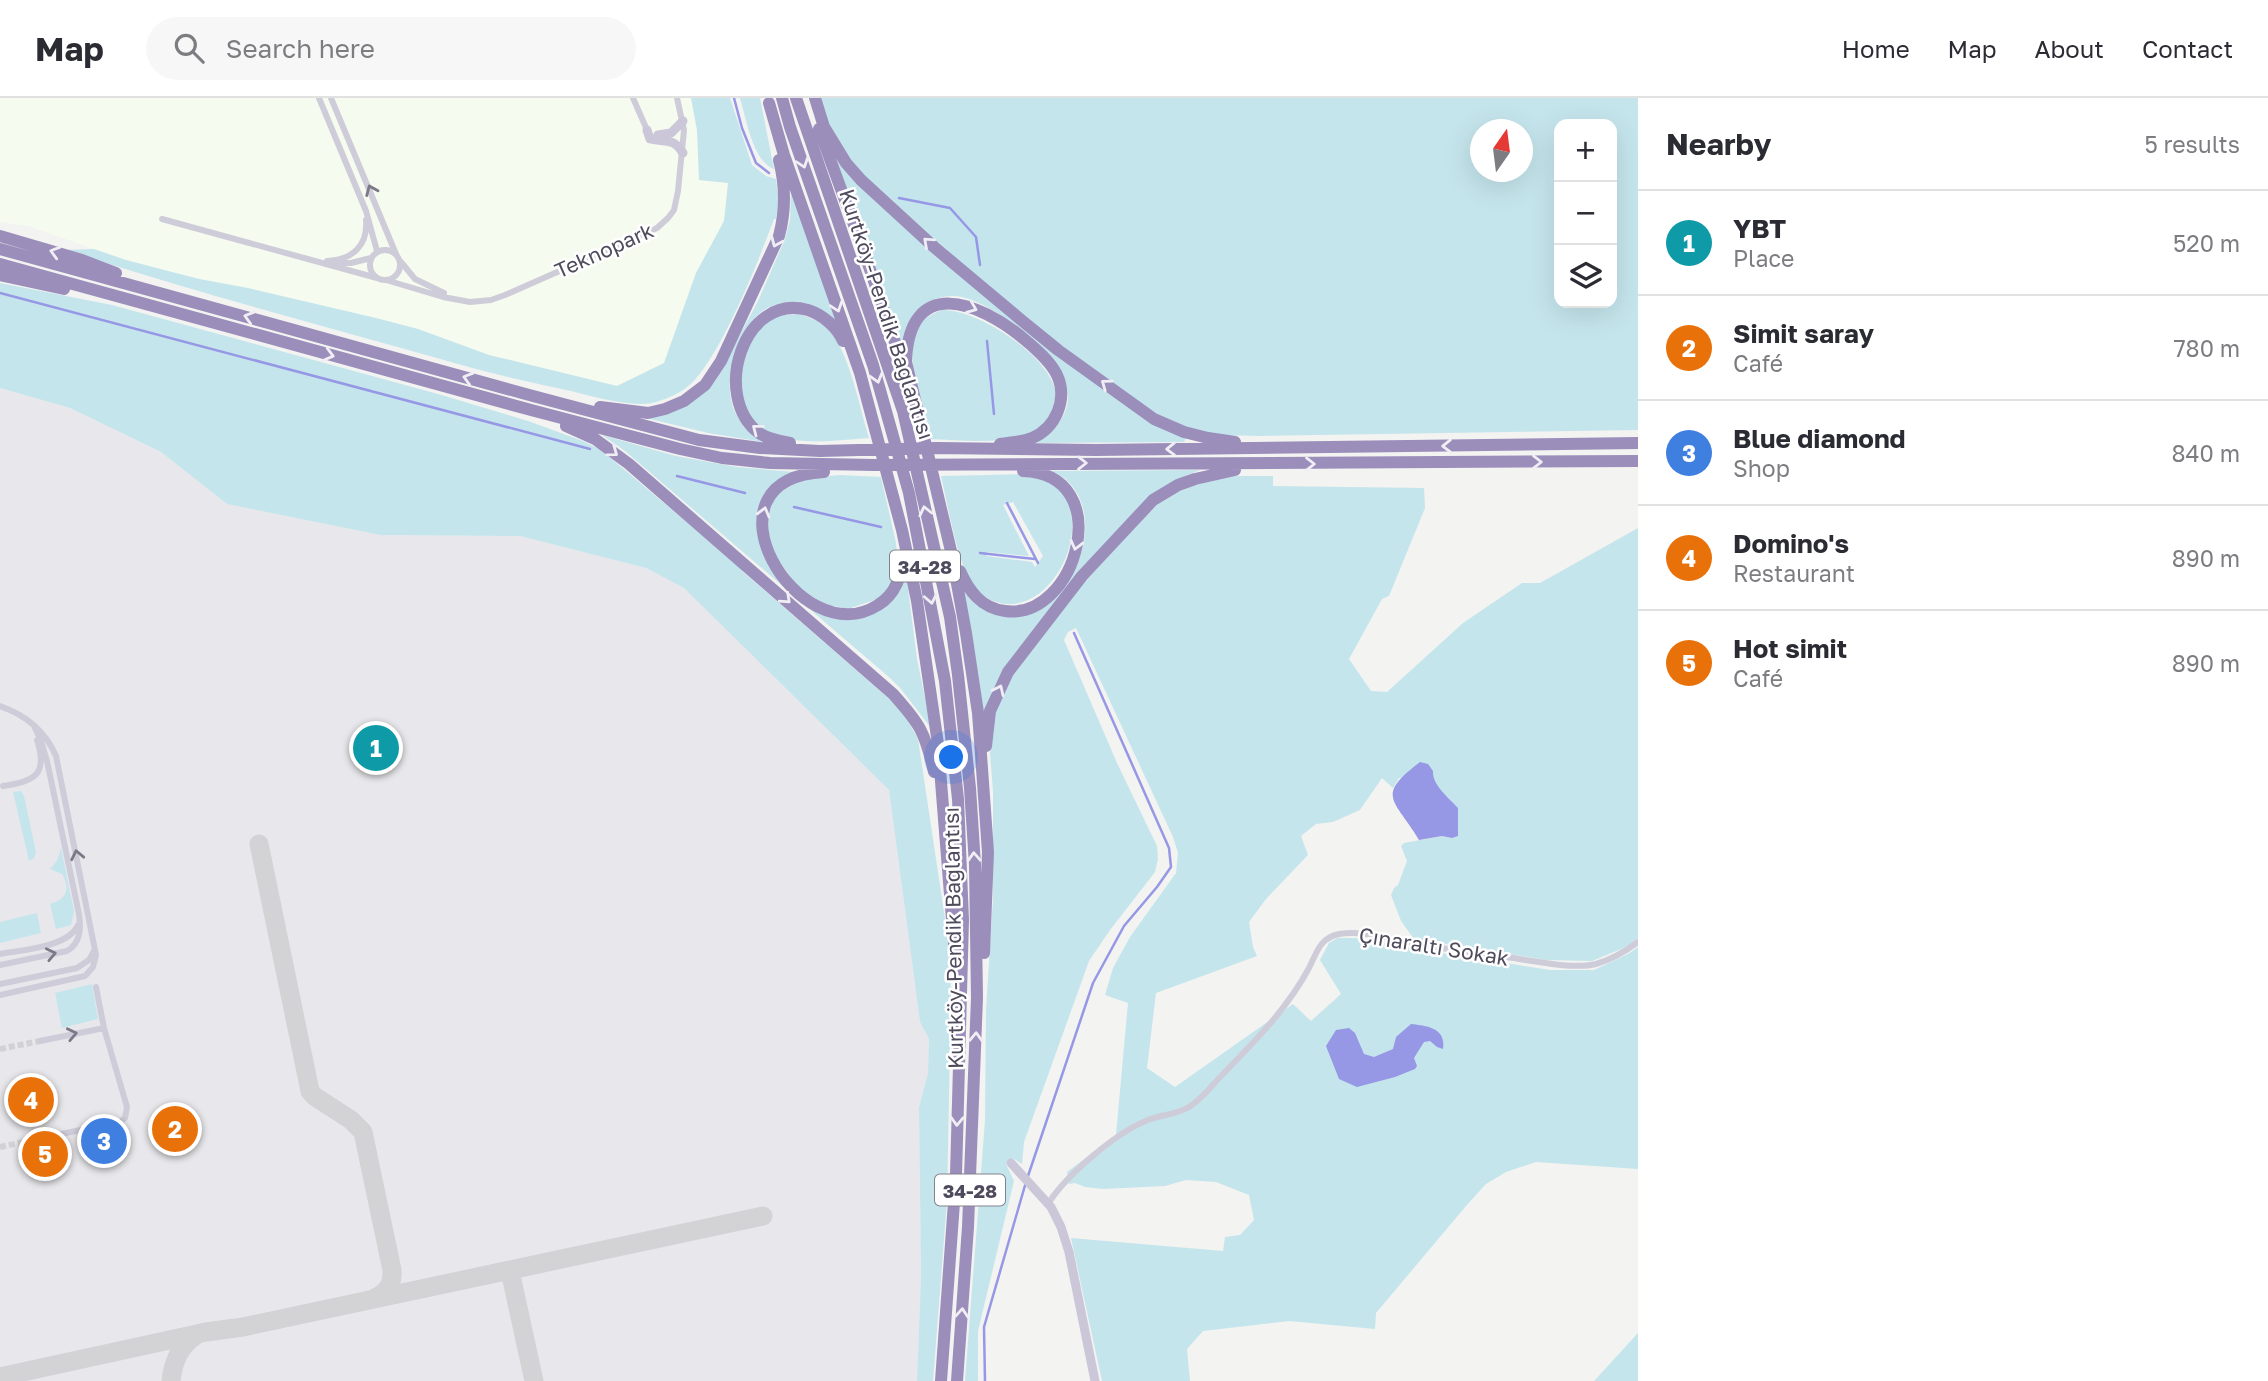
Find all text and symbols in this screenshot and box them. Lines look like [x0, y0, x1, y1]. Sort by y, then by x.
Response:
search box [146, 17, 636, 80]
text: Map [35, 29, 104, 68]
icon: search [170, 29, 208, 67]
text: Search here [226, 33, 375, 64]
text: Home [1842, 34, 1910, 63]
text: Map [1948, 34, 1997, 63]
text: About [2035, 34, 2104, 63]
text: Contact [2142, 34, 2233, 63]
north arrow [1470, 119, 1533, 182]
map controls [1554, 119, 1617, 308]
button: + [1554, 119, 1617, 182]
text: Nearby [1666, 126, 1771, 162]
text: 5 results [2144, 130, 2240, 158]
one-way arrow [795, 157, 809, 169]
button: − [1554, 182, 1617, 245]
one-way arrow [365, 185, 379, 197]
street label: Kurtköy-Pendik Bağlantısı [834, 185, 940, 443]
text: YBT [1733, 213, 1786, 244]
street label: Teknopark [551, 217, 658, 283]
text: 1 [1683, 229, 1695, 257]
text: 520 m [2173, 229, 2240, 257]
one-way arrow [770, 235, 784, 247]
one-way arrow [923, 238, 936, 250]
text: Place [1733, 244, 1794, 272]
one-way arrow [49, 245, 61, 260]
button: layers [1554, 245, 1617, 308]
one-way arrow [965, 300, 977, 314]
one-way arrow [829, 301, 843, 313]
one-way arrow [243, 310, 255, 325]
text: Simit saray [1733, 318, 1874, 349]
text: 2 [1682, 334, 1696, 362]
text: 780 m [2173, 334, 2240, 362]
one-way arrow [323, 347, 335, 361]
text: Café [1733, 349, 1783, 377]
one-way arrow [462, 372, 474, 386]
one-way arrow [869, 372, 883, 384]
one-way arrow [1101, 380, 1113, 392]
text: Blue diamond [1733, 423, 1906, 454]
one-way arrow [752, 424, 764, 437]
one-way arrow [1442, 438, 1453, 453]
text: 3 [1682, 439, 1696, 467]
text: 840 m [2172, 439, 2240, 467]
one-way arrow [1165, 442, 1176, 457]
one-way arrow [605, 444, 618, 456]
one-way arrow [1532, 454, 1543, 470]
text: Shop [1733, 454, 1790, 482]
one-way arrow [1077, 455, 1088, 471]
one-way arrow [1304, 456, 1315, 471]
one-way arrow [919, 505, 934, 517]
one-way arrow [756, 506, 771, 518]
text: Domino's [1733, 528, 1849, 559]
one-way arrow [1070, 539, 1084, 551]
text: 4 [1682, 544, 1696, 572]
text: 890 m [2172, 544, 2240, 572]
road number: 34-28 [890, 551, 960, 582]
text: Restaurant [1733, 559, 1855, 587]
one-way arrow [778, 591, 791, 603]
one-way arrow [923, 593, 938, 605]
text: Hot simit [1733, 633, 1847, 664]
text: 5 [1682, 649, 1696, 677]
text: 890 m [2172, 649, 2240, 677]
text: Café [1733, 664, 1783, 692]
one-way arrow [990, 685, 1004, 697]
pin: 1 [353, 722, 399, 774]
your location [934, 740, 968, 774]
street label: Kurtköy-Pendik Bağlantısı [938, 807, 968, 1069]
one-way arrow [70, 849, 85, 861]
one-way arrow [967, 851, 982, 862]
street label: Çınaraltı Sokak [1357, 921, 1511, 971]
one-way arrow [45, 948, 57, 963]
one-way arrow [66, 1028, 78, 1043]
one-way arrow [968, 1031, 983, 1042]
pin: 4 [8, 1074, 54, 1126]
pin: 2 [152, 1103, 198, 1155]
pin: 3 [81, 1115, 127, 1167]
one-way arrow [950, 1116, 965, 1127]
pin: 5 [22, 1128, 68, 1180]
road number: 34-28 [935, 1174, 1005, 1206]
one-way arrow [954, 1307, 969, 1318]

